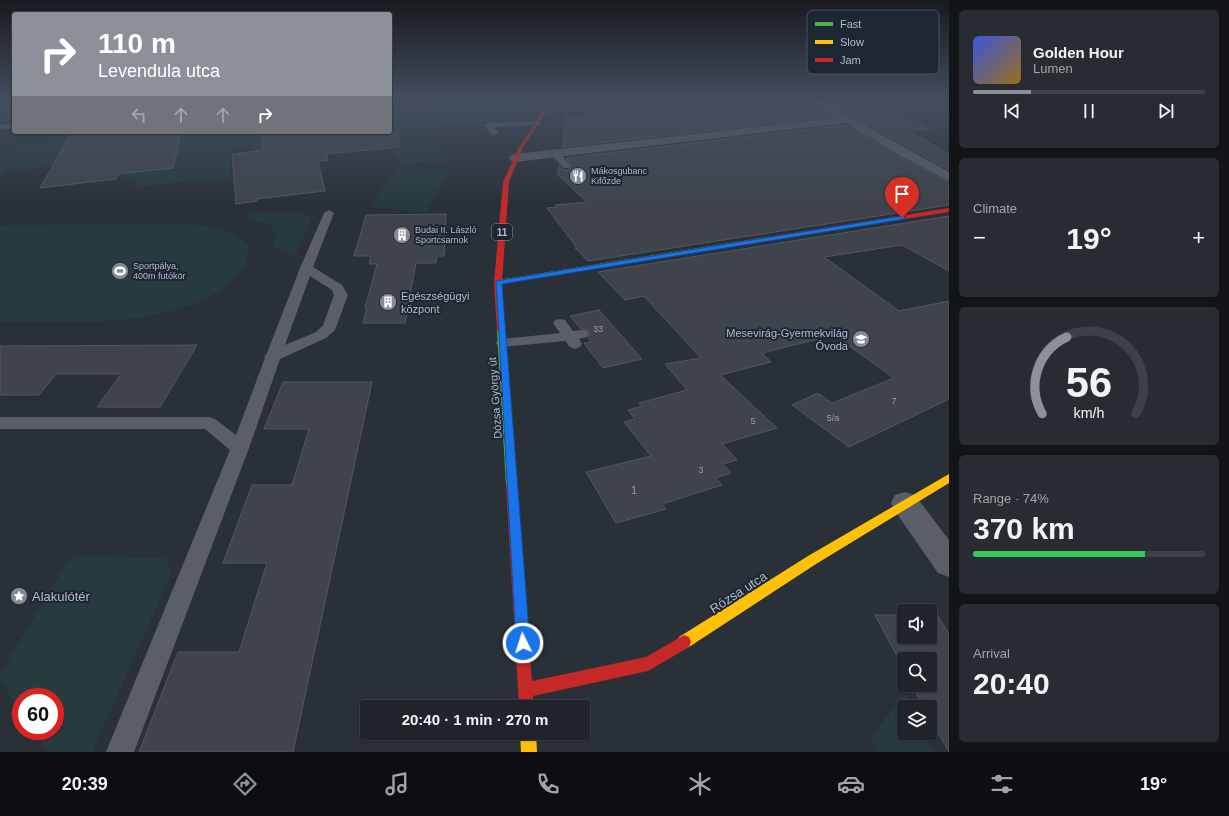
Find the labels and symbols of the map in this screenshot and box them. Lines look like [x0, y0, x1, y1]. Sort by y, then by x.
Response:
legend [807, 10, 939, 74]
text: Fast [840, 18, 861, 30]
text: Slow [840, 36, 864, 48]
text: Jam [840, 54, 861, 66]
restaurant icon: Mákosgubanc Kifőzde [568, 166, 588, 186]
place label: Mákosgubanc Kifőzde [591, 166, 648, 186]
pin [885, 177, 919, 218]
road number: 11 [492, 224, 512, 240]
building icon: Budai II. László Sportcsarnok [392, 225, 412, 245]
place label: Budai II. László Sportcsarnok [415, 225, 477, 245]
sports icon: Sportpálya, 400m futókör [110, 261, 130, 281]
place label: Sportpálya, 400m futókör [133, 261, 186, 281]
place label: Egészségügyi központ [401, 290, 470, 315]
building icon: Egészségügyi központ [378, 292, 398, 312]
house number: 33 [593, 324, 603, 334]
place label: Mesevirág-Gyermekvilág Óvoda [726, 327, 849, 352]
school or university icon: Mesevirág-Gyermekvilág Óvoda [851, 329, 871, 349]
street label: Dózsa György út [486, 357, 504, 439]
house number: 7 [891, 396, 897, 406]
house number: 5/a [827, 413, 839, 423]
house number: 5 [750, 416, 756, 426]
house number: 3 [698, 465, 704, 475]
house number: 1 [631, 484, 637, 496]
street label: Rózsa utca [707, 568, 770, 616]
place icon: Alakulótér [9, 586, 29, 606]
place label: Alakulótér [32, 589, 90, 604]
position arrow [502, 622, 544, 664]
speed limit sign: 60 [12, 688, 64, 740]

